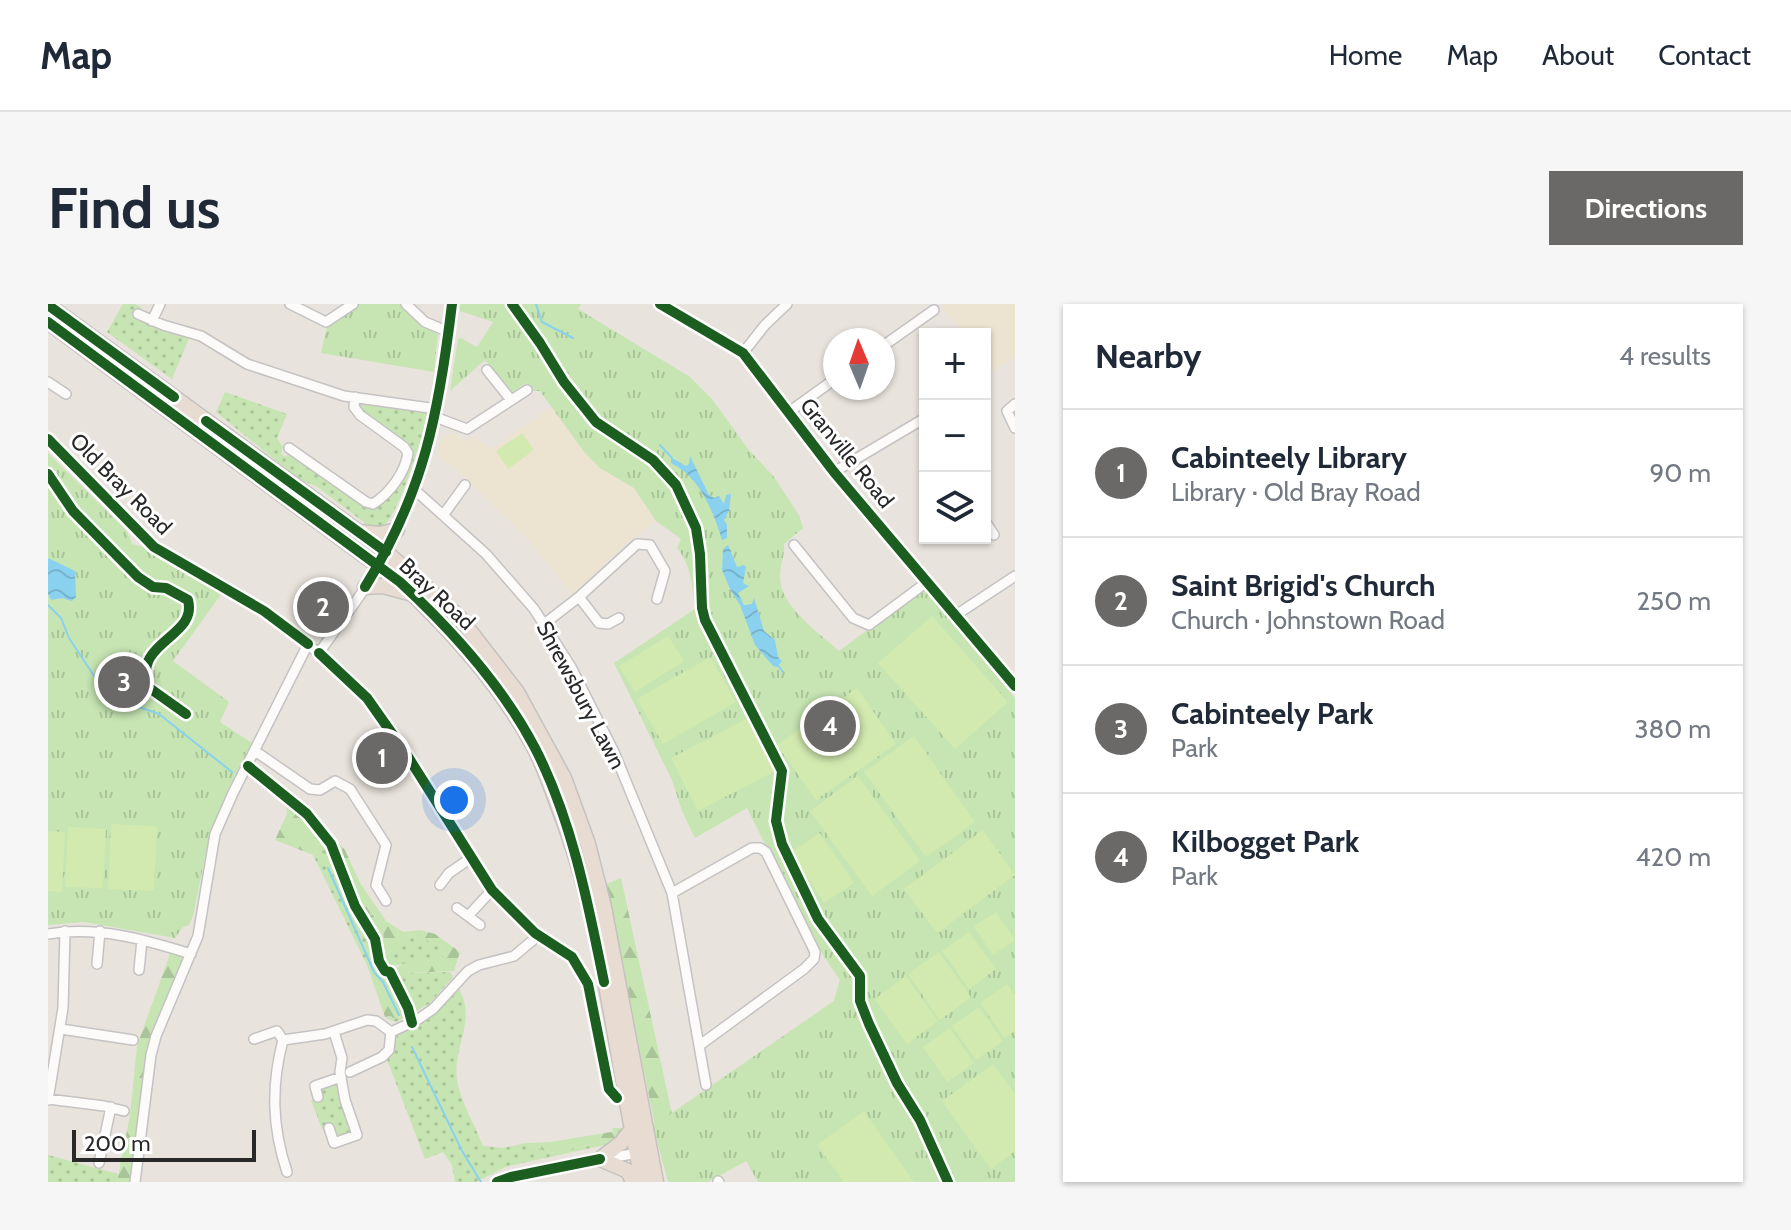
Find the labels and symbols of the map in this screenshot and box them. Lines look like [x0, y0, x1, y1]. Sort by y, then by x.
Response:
north arrow [823, 328, 895, 400]
street label: Granville Road [794, 393, 900, 513]
street label: Old Bray Road [65, 428, 177, 540]
street label: Bray Road [394, 552, 480, 636]
pin: 2 [297, 577, 349, 637]
street label: Shrewsbury Lawn [531, 616, 631, 774]
pin: 3 [98, 652, 150, 712]
pin: 4 [804, 696, 856, 756]
pin: 1 [356, 728, 408, 788]
your location [434, 780, 474, 820]
scale bar [72, 1126, 256, 1162]

